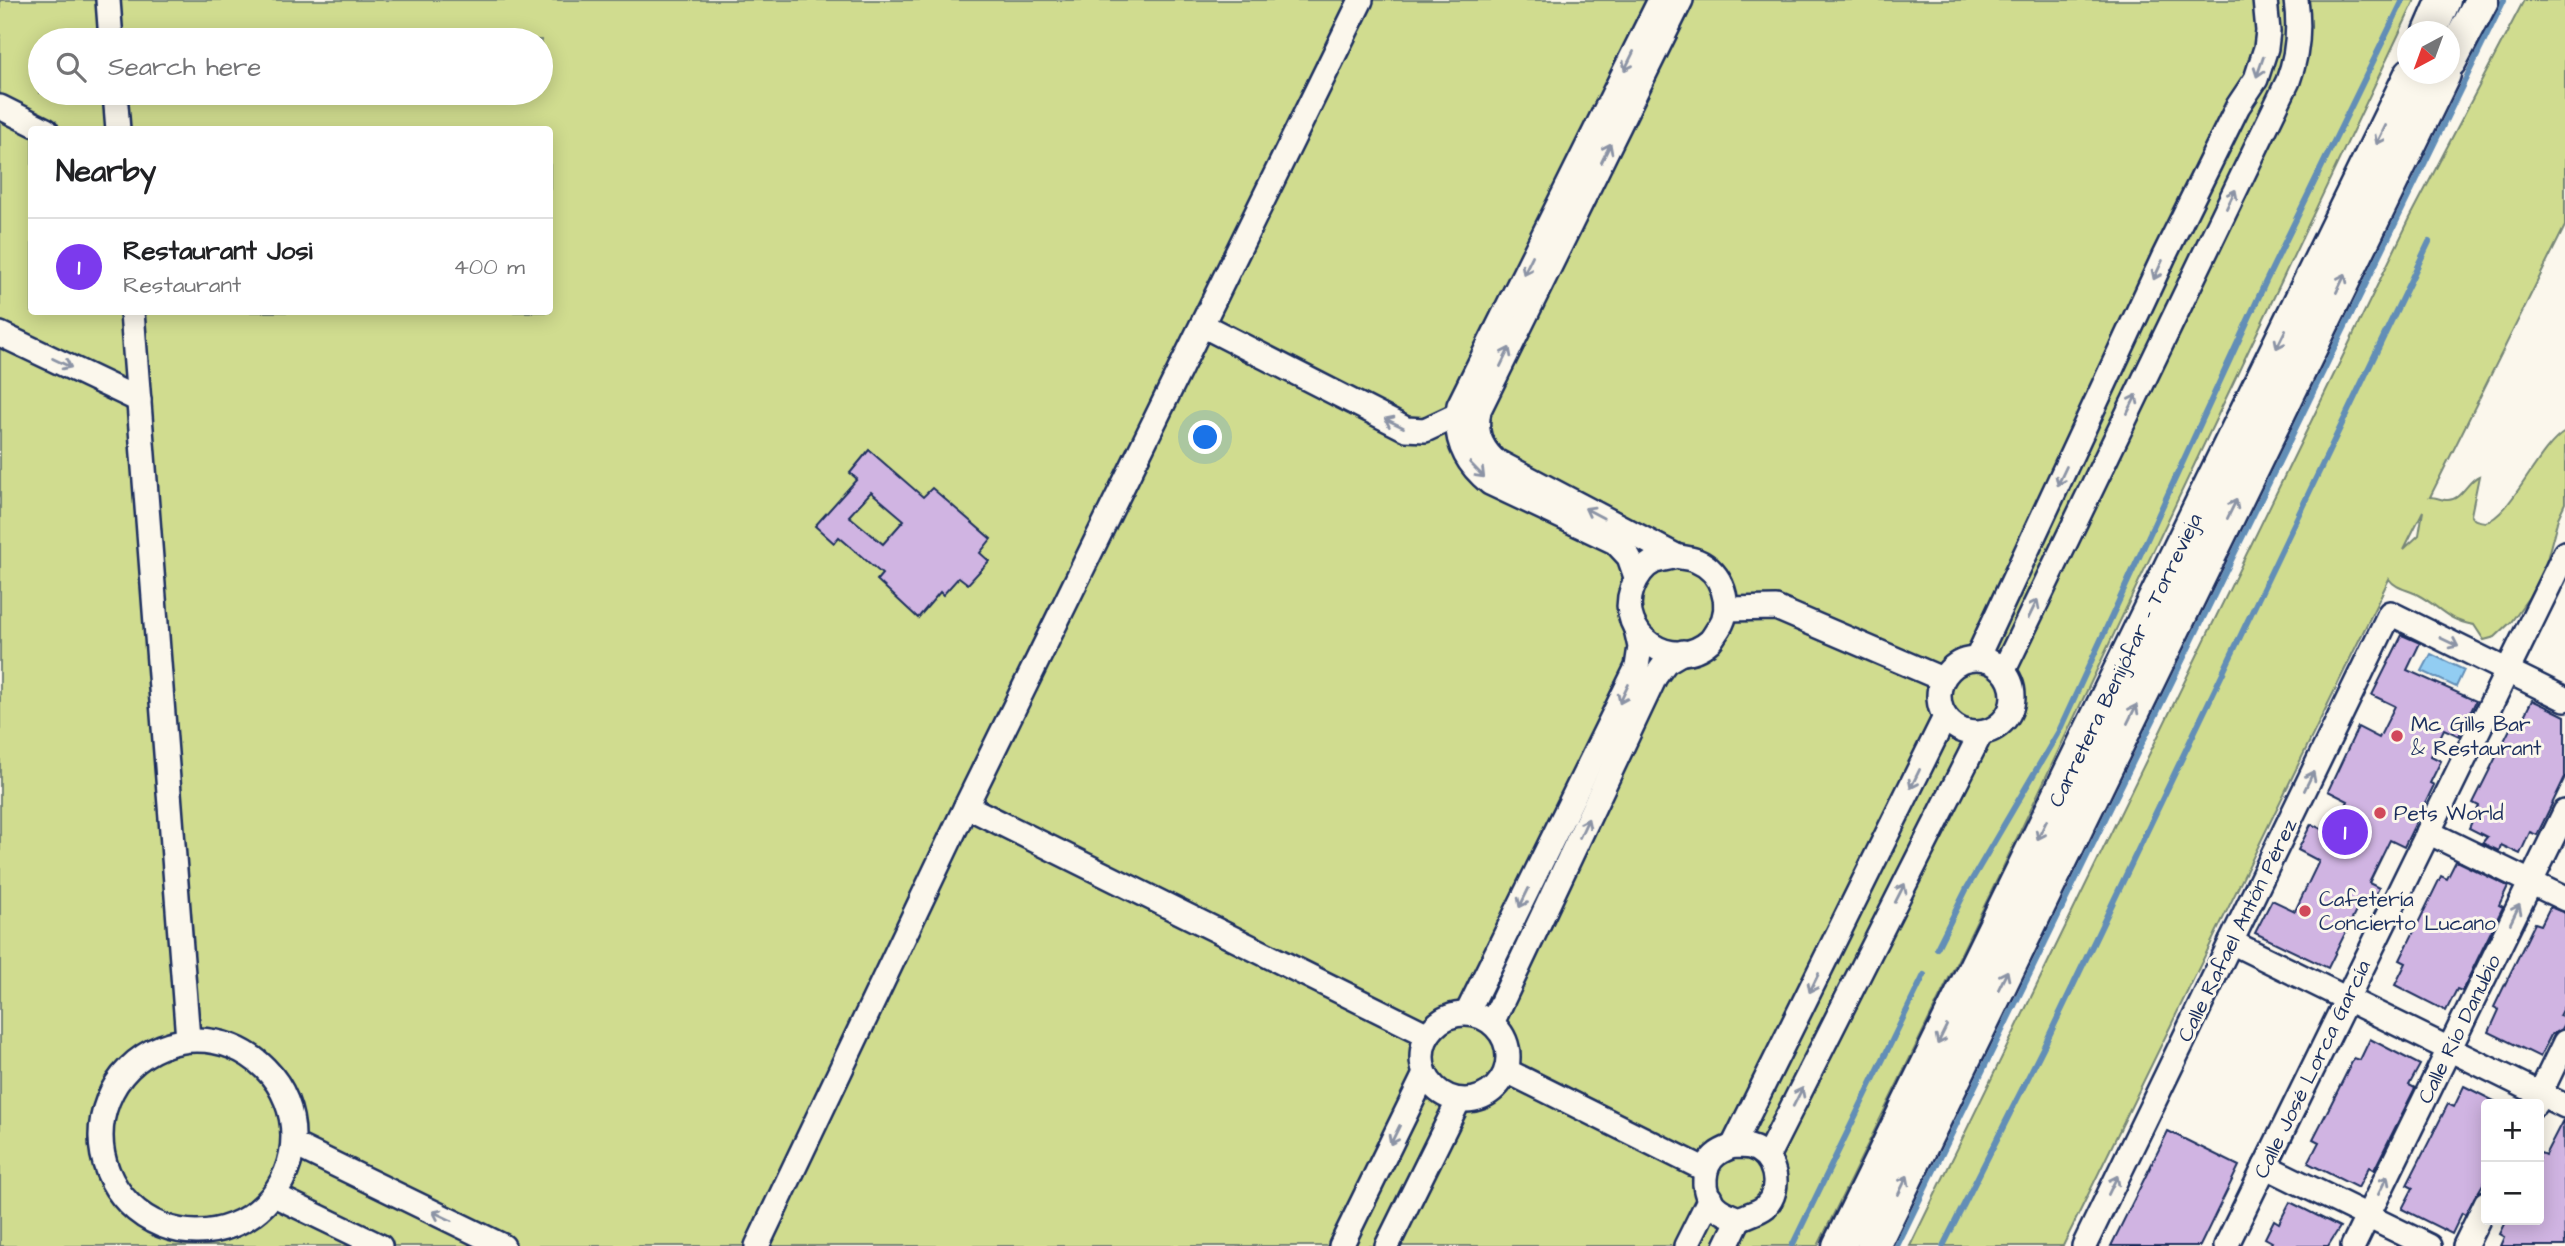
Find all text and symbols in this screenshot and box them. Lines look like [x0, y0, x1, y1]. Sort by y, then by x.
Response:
north arrow [2397, 21, 2460, 84]
search box [28, 28, 553, 105]
icon: search [52, 48, 90, 86]
text: Search here [108, 49, 261, 85]
one-way arrow [1622, 50, 1636, 71]
one-way arrow [2253, 56, 2266, 78]
one-way arrow [2373, 124, 2387, 145]
one-way arrow [1599, 143, 1613, 164]
text: Nearby [56, 151, 156, 193]
one-way arrow [2224, 189, 2238, 210]
text: Restaurant Josi [123, 233, 312, 269]
text: 1 [78, 251, 80, 283]
text: 400 m [453, 251, 525, 283]
one-way arrow [1521, 254, 1535, 275]
one-way arrow [2150, 259, 2164, 280]
text: Restaurant [123, 269, 241, 301]
one-way arrow [2336, 272, 2349, 293]
one-way arrow [2273, 328, 2287, 349]
one-way arrow [1499, 347, 1513, 368]
one-way arrow [51, 357, 72, 371]
one-way arrow [2126, 394, 2139, 415]
one-way arrow [1384, 416, 1405, 429]
your location [1188, 420, 1222, 454]
one-way arrow [1469, 461, 1486, 478]
one-way arrow [2054, 465, 2068, 486]
one-way arrow [2225, 499, 2239, 520]
one-way arrow [1584, 506, 1605, 519]
street label: Carretera Benijófar - Torrevieja [2042, 508, 2210, 812]
one-way arrow [2027, 599, 2041, 620]
one-way arrow [2438, 636, 2459, 649]
one-way arrow [1617, 683, 1630, 704]
one-way arrow [2126, 704, 2140, 725]
place label: Mc Gills Bar & Restaurant [2411, 710, 2542, 763]
marker: Mc Gills Bar & Restaurant [2389, 728, 2405, 744]
one-way arrow [1907, 768, 1921, 789]
one-way arrow [2302, 771, 2316, 792]
place label: Pets World [2394, 799, 2504, 828]
marker: Pets World [2372, 805, 2388, 821]
pin: 1 [2322, 806, 2368, 858]
street label: Calle Rafael Antón Pérez [2171, 813, 2304, 1047]
one-way arrow [1578, 818, 1591, 839]
one-way arrow [2034, 819, 2048, 840]
one-way arrow [1894, 884, 1908, 904]
place label: Cafetería Concierto Lucano [2319, 885, 2496, 938]
one-way arrow [1517, 887, 1530, 908]
marker: Cafetería Concierto Lucano [2297, 903, 2313, 919]
one-way arrow [2508, 904, 2522, 925]
street label: Calle Río Danubio [2411, 950, 2508, 1109]
street label: Calle José Lorca García [2247, 955, 2378, 1183]
one-way arrow [1996, 970, 2010, 991]
one-way arrow [1806, 972, 1820, 993]
one-way arrow [1935, 1024, 1948, 1045]
one-way arrow [1791, 1087, 1805, 1107]
map controls [2481, 1099, 2544, 1225]
button: + [2481, 1099, 2544, 1162]
one-way arrow [1388, 1124, 1401, 1145]
button: − [2481, 1162, 2544, 1225]
one-way arrow [1897, 1175, 1910, 1196]
one-way arrow [2107, 1175, 2121, 1196]
one-way arrow [2376, 1175, 2390, 1196]
one-way arrow [432, 1209, 453, 1223]

